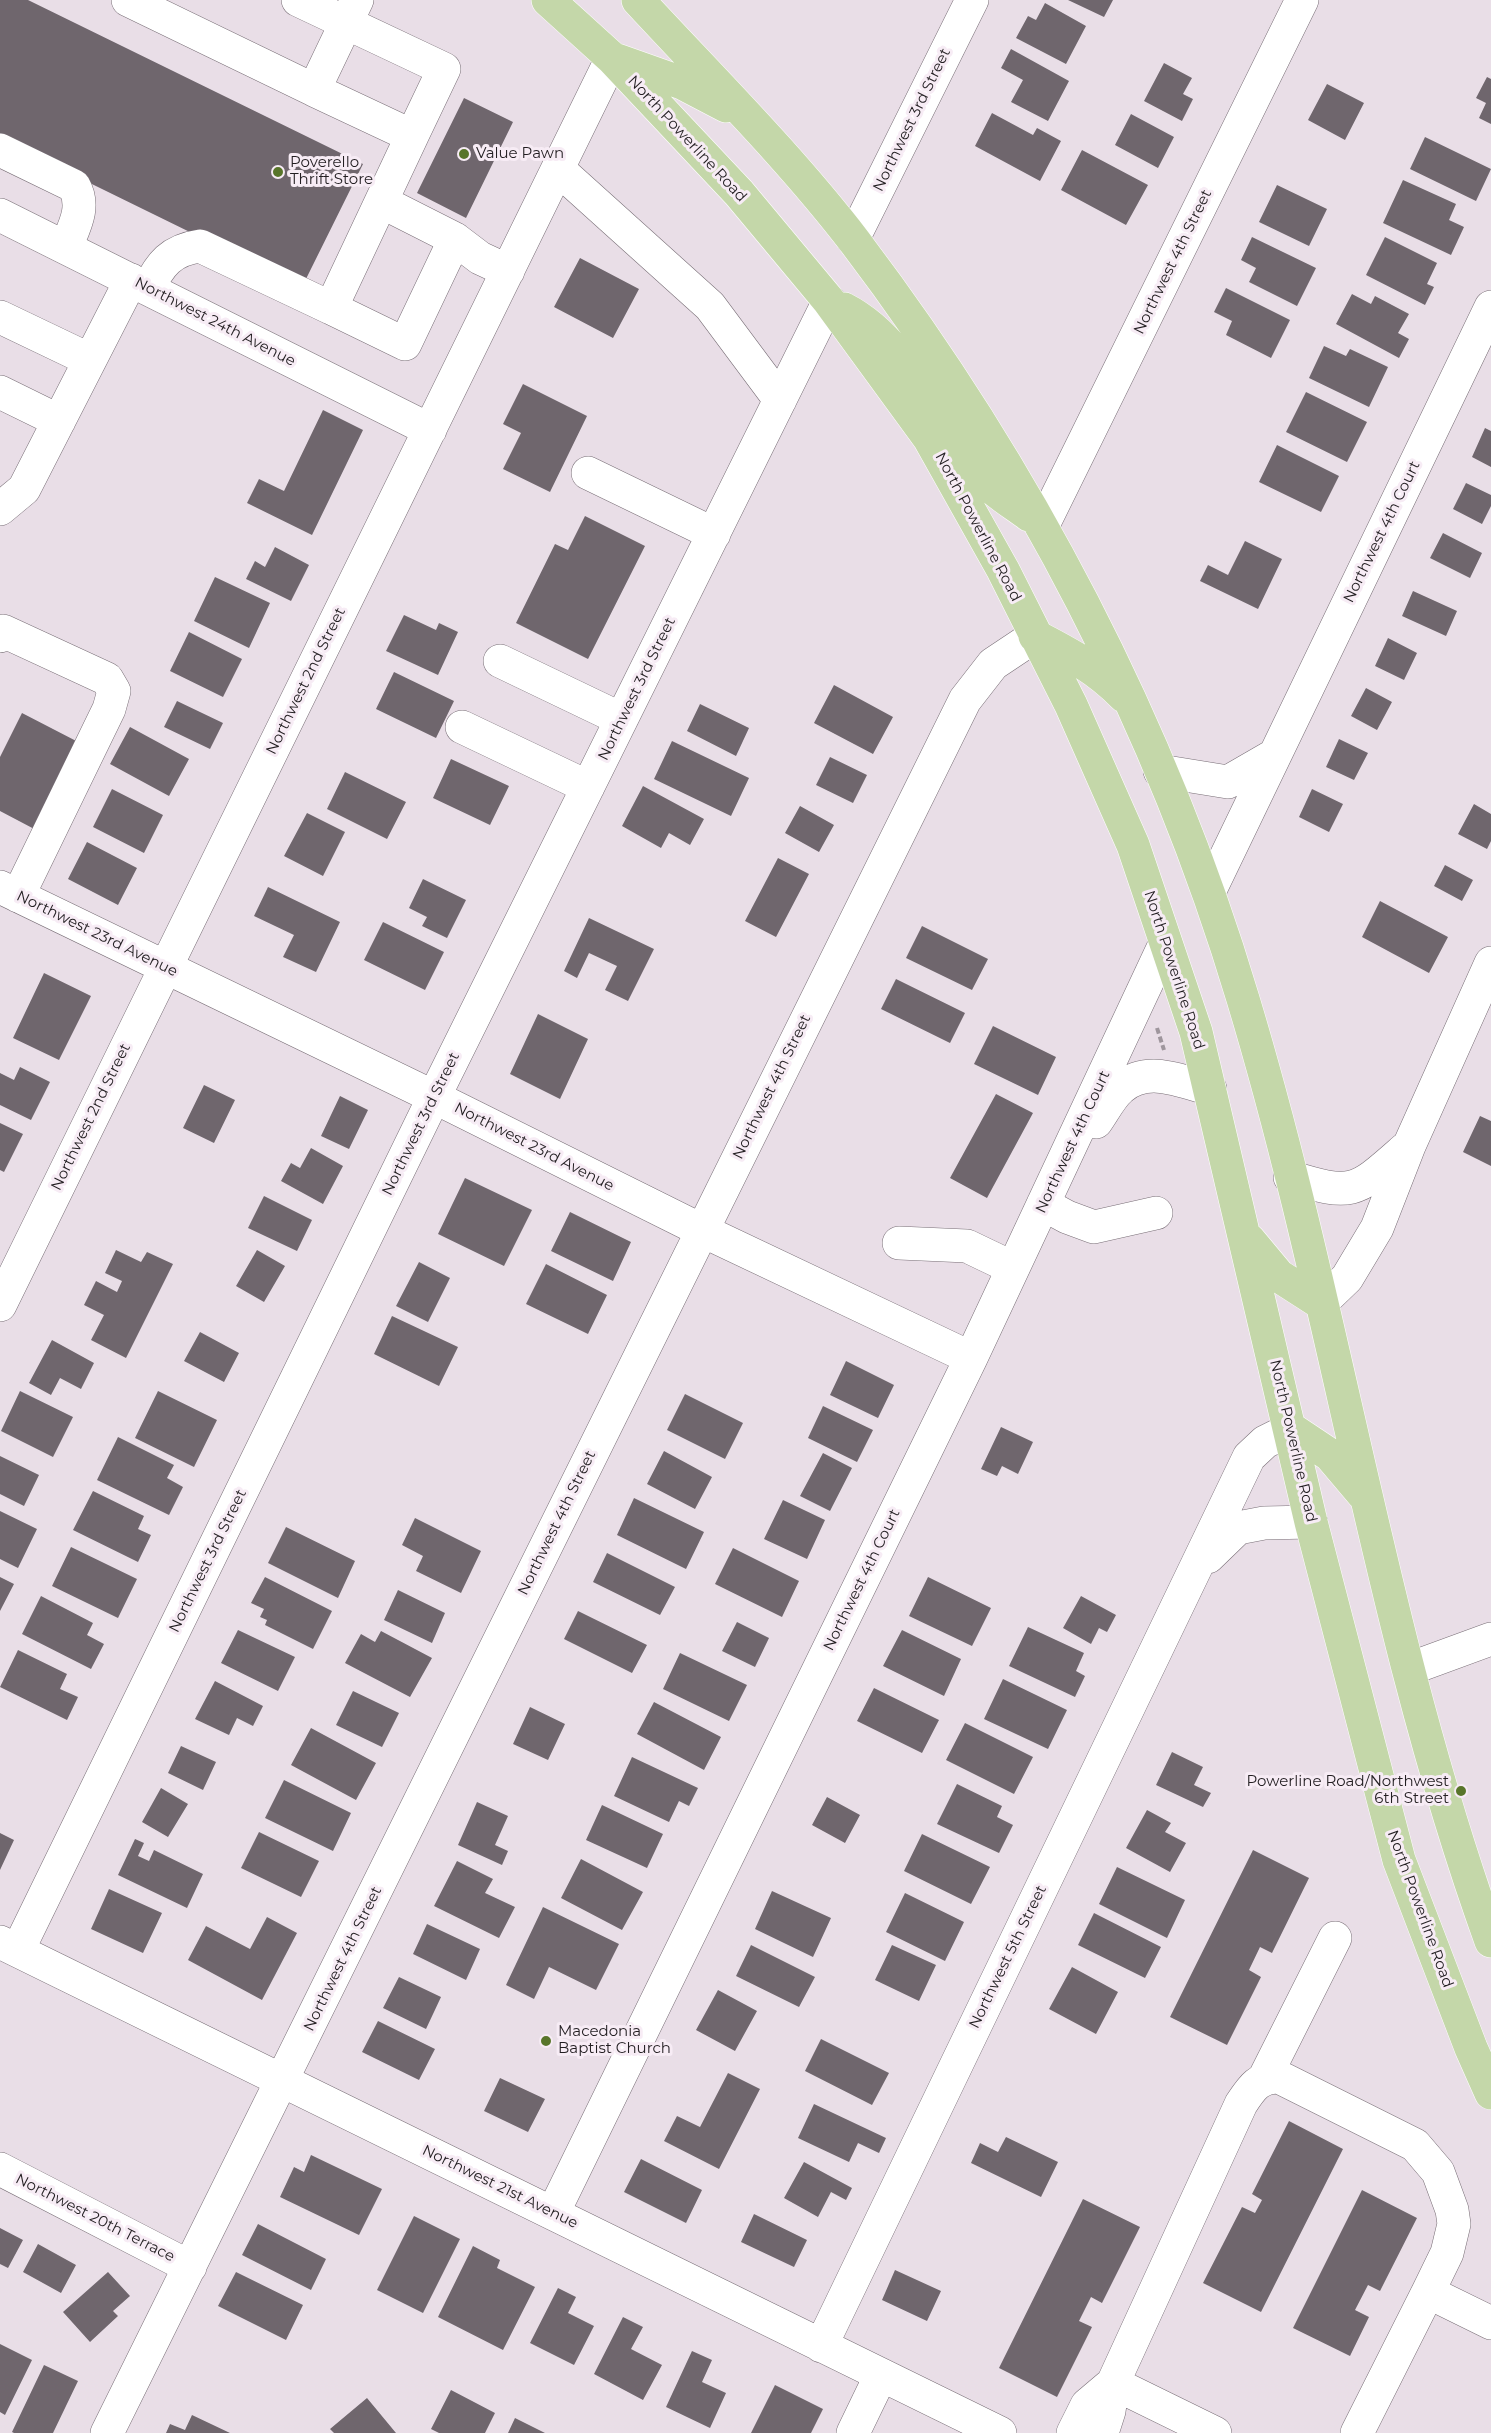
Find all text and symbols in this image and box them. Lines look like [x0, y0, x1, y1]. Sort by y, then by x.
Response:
street label: Northwest 3rd Street [869, 45, 955, 195]
street label: North Powerline Road [624, 72, 750, 206]
place label: Value Pawn [476, 145, 564, 163]
marker: Value Pawn [457, 147, 471, 161]
place label: Poverello Thrift Store [290, 154, 373, 189]
marker: Poverello Thrift Store [271, 165, 285, 179]
street label: Northwest 4th Street [1130, 187, 1216, 337]
street label: Northwest 24th Avenue [132, 274, 298, 370]
street label: North Powerline Road [931, 449, 1025, 605]
street label: Northwest 4th Court [1340, 458, 1424, 606]
street label: Northwest 2nd Street [263, 605, 349, 757]
street label: Northwest 3rd Street [594, 614, 680, 764]
street label: Northwest 23rd Avenue [14, 887, 180, 981]
street label: North Powerline Road [1140, 888, 1208, 1052]
street label: Northwest 4th Street [729, 1012, 815, 1162]
street label: Northwest 2nd Street [48, 1041, 134, 1193]
street label: Northwest 3rd Street [378, 1049, 464, 1199]
street label: Northwest 4th Court [1032, 1068, 1114, 1216]
street label: Northwest 23rd Avenue [451, 1099, 617, 1195]
street label: North Powerline Road [1266, 1358, 1320, 1524]
street label: Northwest 4th Street [514, 1448, 600, 1598]
street label: Northwest 3rd Street [165, 1486, 251, 1636]
street label: Northwest 4th Court [820, 1506, 904, 1654]
place label: Powerline Road/Northwest 6th Street [1247, 1773, 1449, 1808]
marker: Powerline Road/Northwest 6th Street [1454, 1784, 1468, 1798]
street label: North Powerline Road [1383, 1828, 1457, 1990]
street label: Northwest 5th Street [965, 1882, 1051, 2032]
street label: Northwest 4th Street [300, 1884, 386, 2034]
place label: Macedonia Baptist Church [558, 2023, 671, 2058]
marker: Macedonia Baptist Church [539, 2034, 553, 2048]
street label: Northwest 21st Avenue [419, 2141, 581, 2233]
street label: Northwest 20th Terrace [12, 2170, 178, 2266]

